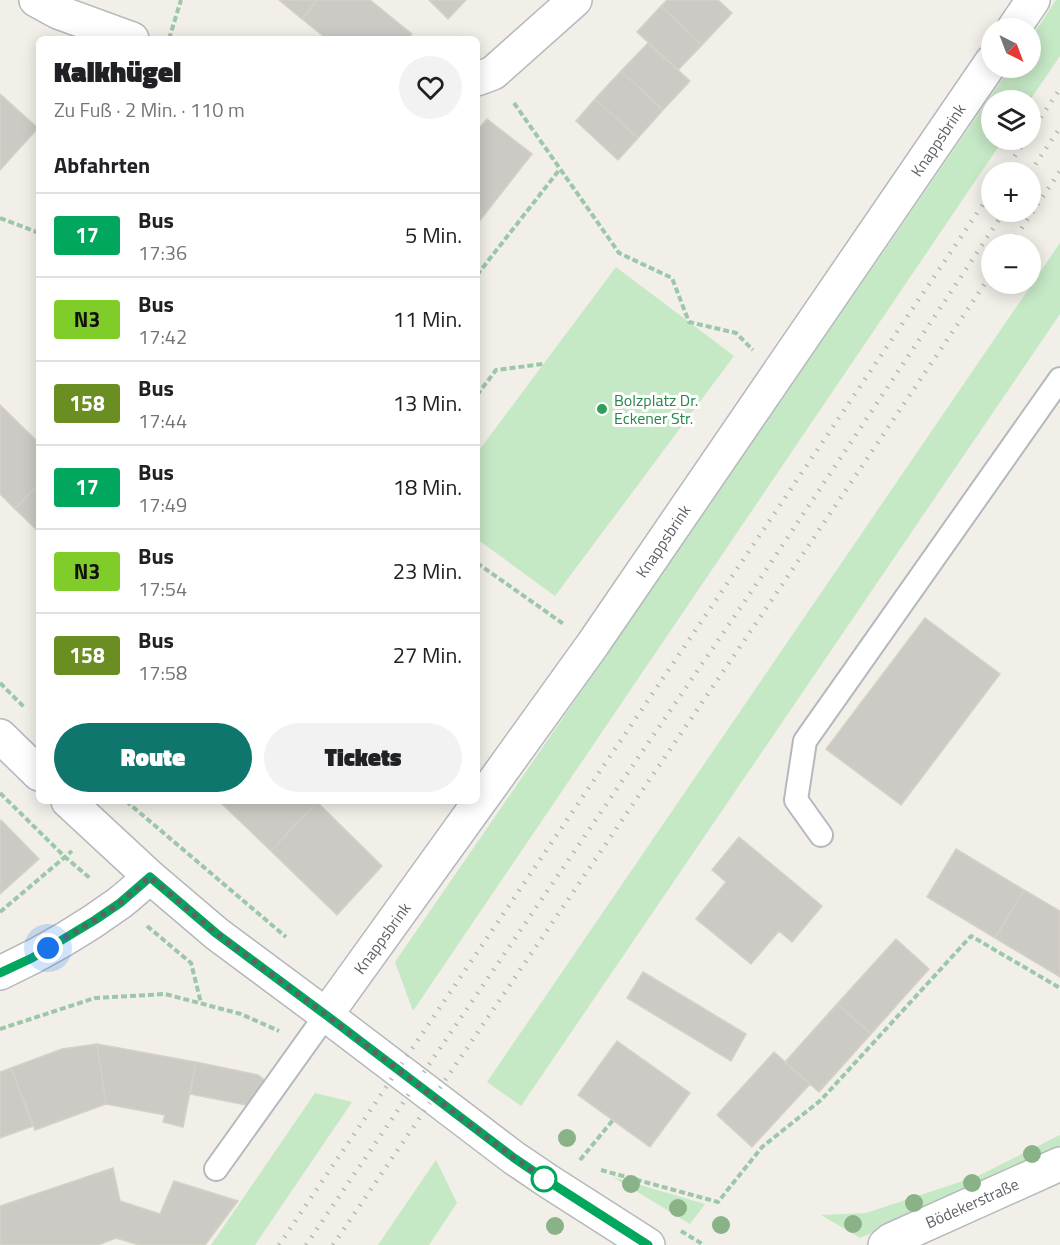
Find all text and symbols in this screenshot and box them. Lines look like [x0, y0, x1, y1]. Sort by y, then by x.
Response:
north arrow [981, 18, 1041, 78]
map controls [981, 18, 1041, 294]
text: Kalkhügel [54, 50, 181, 93]
button: heart [399, 56, 462, 119]
button: layers [981, 90, 1041, 150]
text: Zu Fuß · 2 Min. · 110 m [54, 94, 245, 125]
street label: Knappsbrink [905, 98, 972, 181]
text: Abfahrten [54, 148, 150, 182]
button: + [981, 162, 1041, 222]
text: Bus [138, 203, 174, 237]
text: 5 Min. [405, 218, 462, 252]
text: 17 [75, 219, 99, 251]
button: − [981, 234, 1041, 294]
text: 17:36 [138, 237, 187, 268]
text: Bus [138, 287, 174, 321]
text: 11 Min. [393, 302, 462, 336]
text: N3 [74, 303, 100, 335]
text: 17:42 [138, 321, 187, 352]
text: Bus [138, 371, 174, 405]
text: 13 Min. [393, 386, 462, 420]
text: 158 [69, 387, 105, 419]
place label: Bolzplatz Dr. Eckener Str. [614, 388, 698, 430]
marker: Bolzplatz Dr. Eckener Str. [595, 402, 609, 416]
text: 17:44 [138, 405, 187, 436]
text: Bus [138, 455, 174, 489]
text: 18 Min. [393, 470, 462, 504]
text: 17 [75, 471, 99, 503]
text: 17:49 [138, 489, 187, 520]
street label: Knappsbrink [630, 499, 697, 582]
text: Bus [138, 539, 174, 573]
text: 23 Min. [393, 554, 462, 588]
text: N3 [74, 555, 100, 587]
text: 17:54 [138, 573, 187, 604]
text: Bus [138, 623, 174, 657]
text: 27 Min. [393, 638, 462, 672]
text: 158 [69, 639, 105, 671]
text: 17:58 [138, 657, 187, 688]
button: Route [54, 723, 252, 792]
button: Tickets [264, 723, 462, 792]
street label: Knappsbrink [348, 897, 416, 979]
your location [33, 933, 63, 963]
unlabelled marker [531, 1166, 557, 1192]
street label: Bödekerstraße [922, 1172, 1022, 1234]

